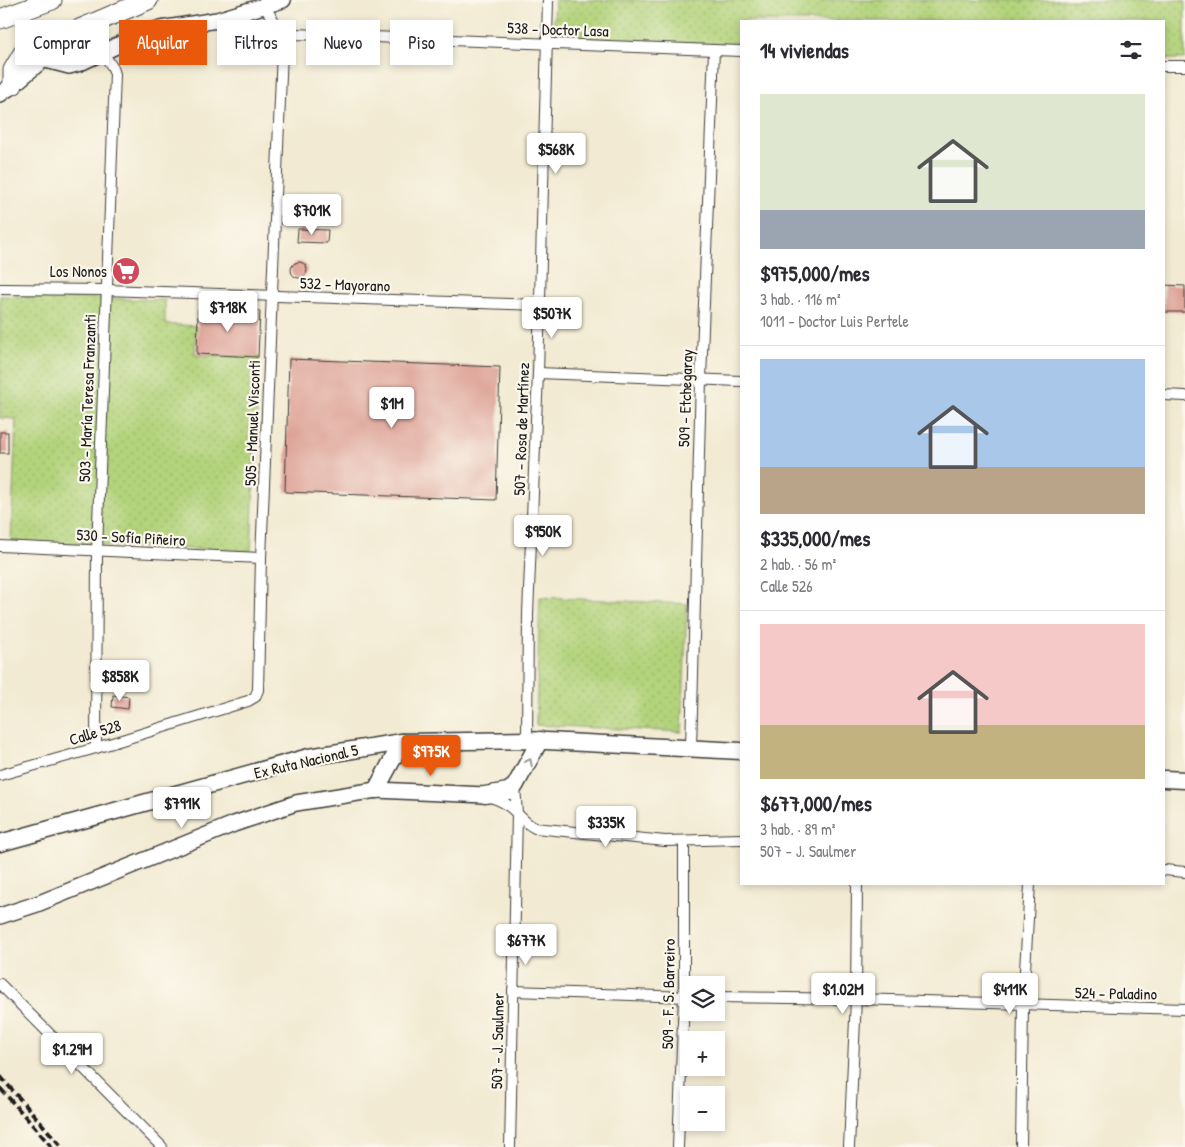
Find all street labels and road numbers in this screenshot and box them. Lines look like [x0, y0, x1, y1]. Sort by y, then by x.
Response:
street label: 538 - Doctor Lasa [507, 16, 609, 42]
street label: 532 - Mayorano [299, 271, 391, 297]
street label: 503 - María Teresa Franzanti [73, 314, 101, 482]
street label: 509 - Etchegaray [672, 348, 698, 447]
street label: 505 - Manuel Visconti [239, 360, 265, 486]
street label: 507 - Rosa de Martínez [508, 362, 534, 496]
street label: 530 - Sofía Piñeiro [76, 523, 187, 551]
street label: Calle 528 [66, 714, 124, 750]
street label: Ex Ruta Nacional 5 [252, 738, 360, 784]
street label: 509 - F. S. Barreiro [656, 938, 680, 1049]
street label: 524 - Paladino [1075, 981, 1158, 1005]
street label: 507 - J. Saulmer [485, 993, 509, 1089]

